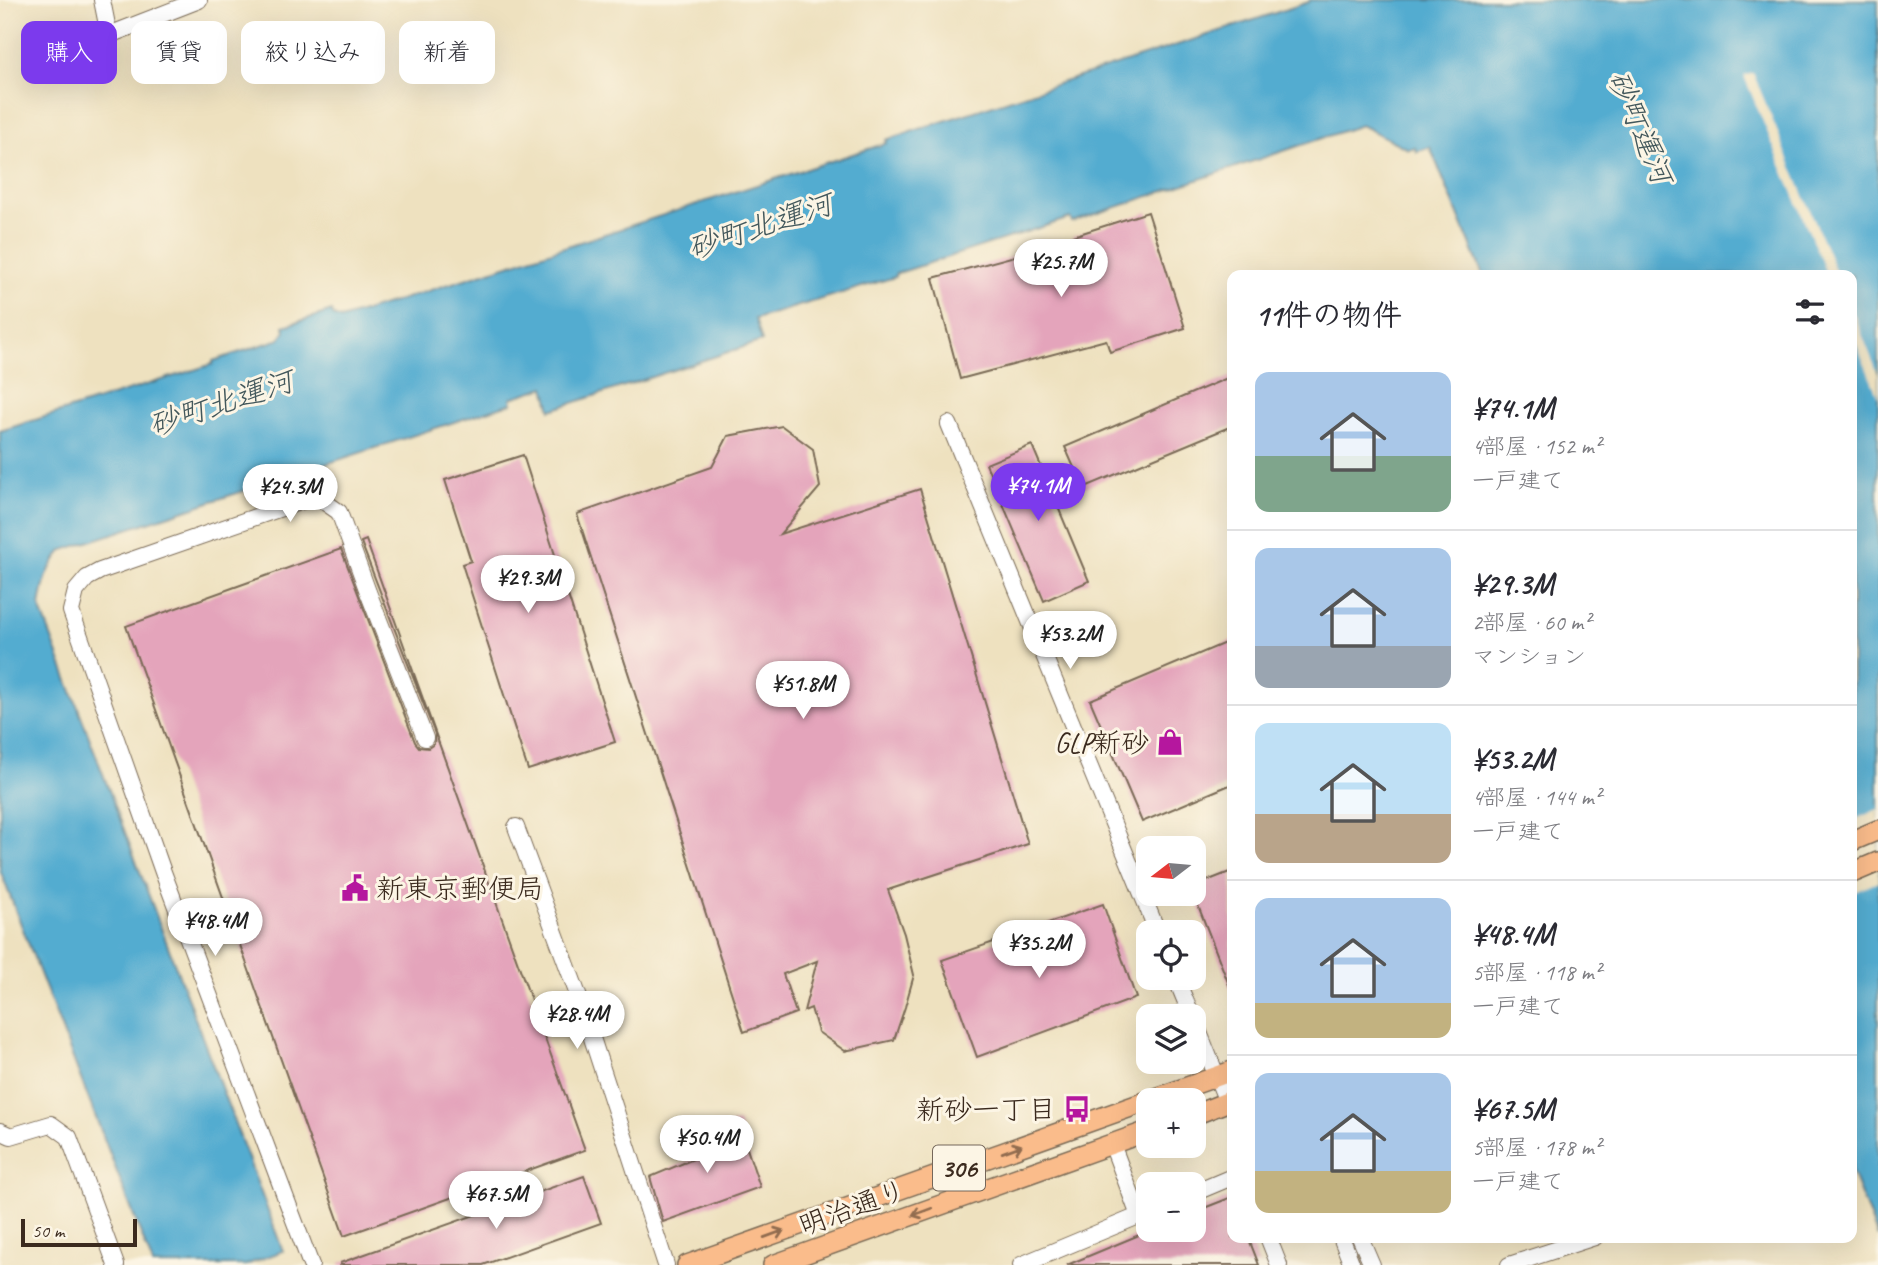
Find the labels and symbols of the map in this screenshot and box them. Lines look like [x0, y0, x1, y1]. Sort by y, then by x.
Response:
water label: 砂町運河 [1599, 64, 1682, 193]
water label: 砂町北運河 [683, 184, 841, 267]
pin: ¥25.7M [1004, 240, 1118, 299]
water label: 砂町北運河 [144, 361, 302, 444]
pin: ¥74.1M [981, 463, 1095, 523]
pin: ¥24.3M [233, 464, 347, 524]
pin: ¥29.3M [471, 556, 585, 615]
pin: ¥53.2M [1013, 612, 1127, 671]
pin: ¥51.8M [746, 662, 860, 721]
place label: GLP新砂 [1054, 725, 1149, 760]
shop icon: GLP新砂 [1155, 727, 1185, 757]
north arrow [1136, 836, 1206, 906]
place label: 新東京郵便局 [376, 871, 544, 906]
public building icon: 新東京郵便局 [340, 873, 370, 903]
pin: ¥48.4M [158, 898, 272, 958]
pin: ¥35.2M [982, 920, 1096, 980]
pin: ¥28.4M [520, 992, 634, 1051]
place label: 新砂一丁目 [916, 1092, 1056, 1127]
bus stop icon: 新砂一丁目 [1062, 1094, 1092, 1124]
pin: ¥50.4M [650, 1116, 764, 1175]
one-way arrow [1000, 1142, 1022, 1154]
road number: 306 [933, 1146, 985, 1190]
pin: ¥67.5M [439, 1172, 553, 1231]
street label: 明治通り [794, 1172, 911, 1243]
one-way arrow [912, 1207, 934, 1219]
scale bar [21, 1216, 136, 1248]
one-way arrow [763, 1227, 785, 1239]

